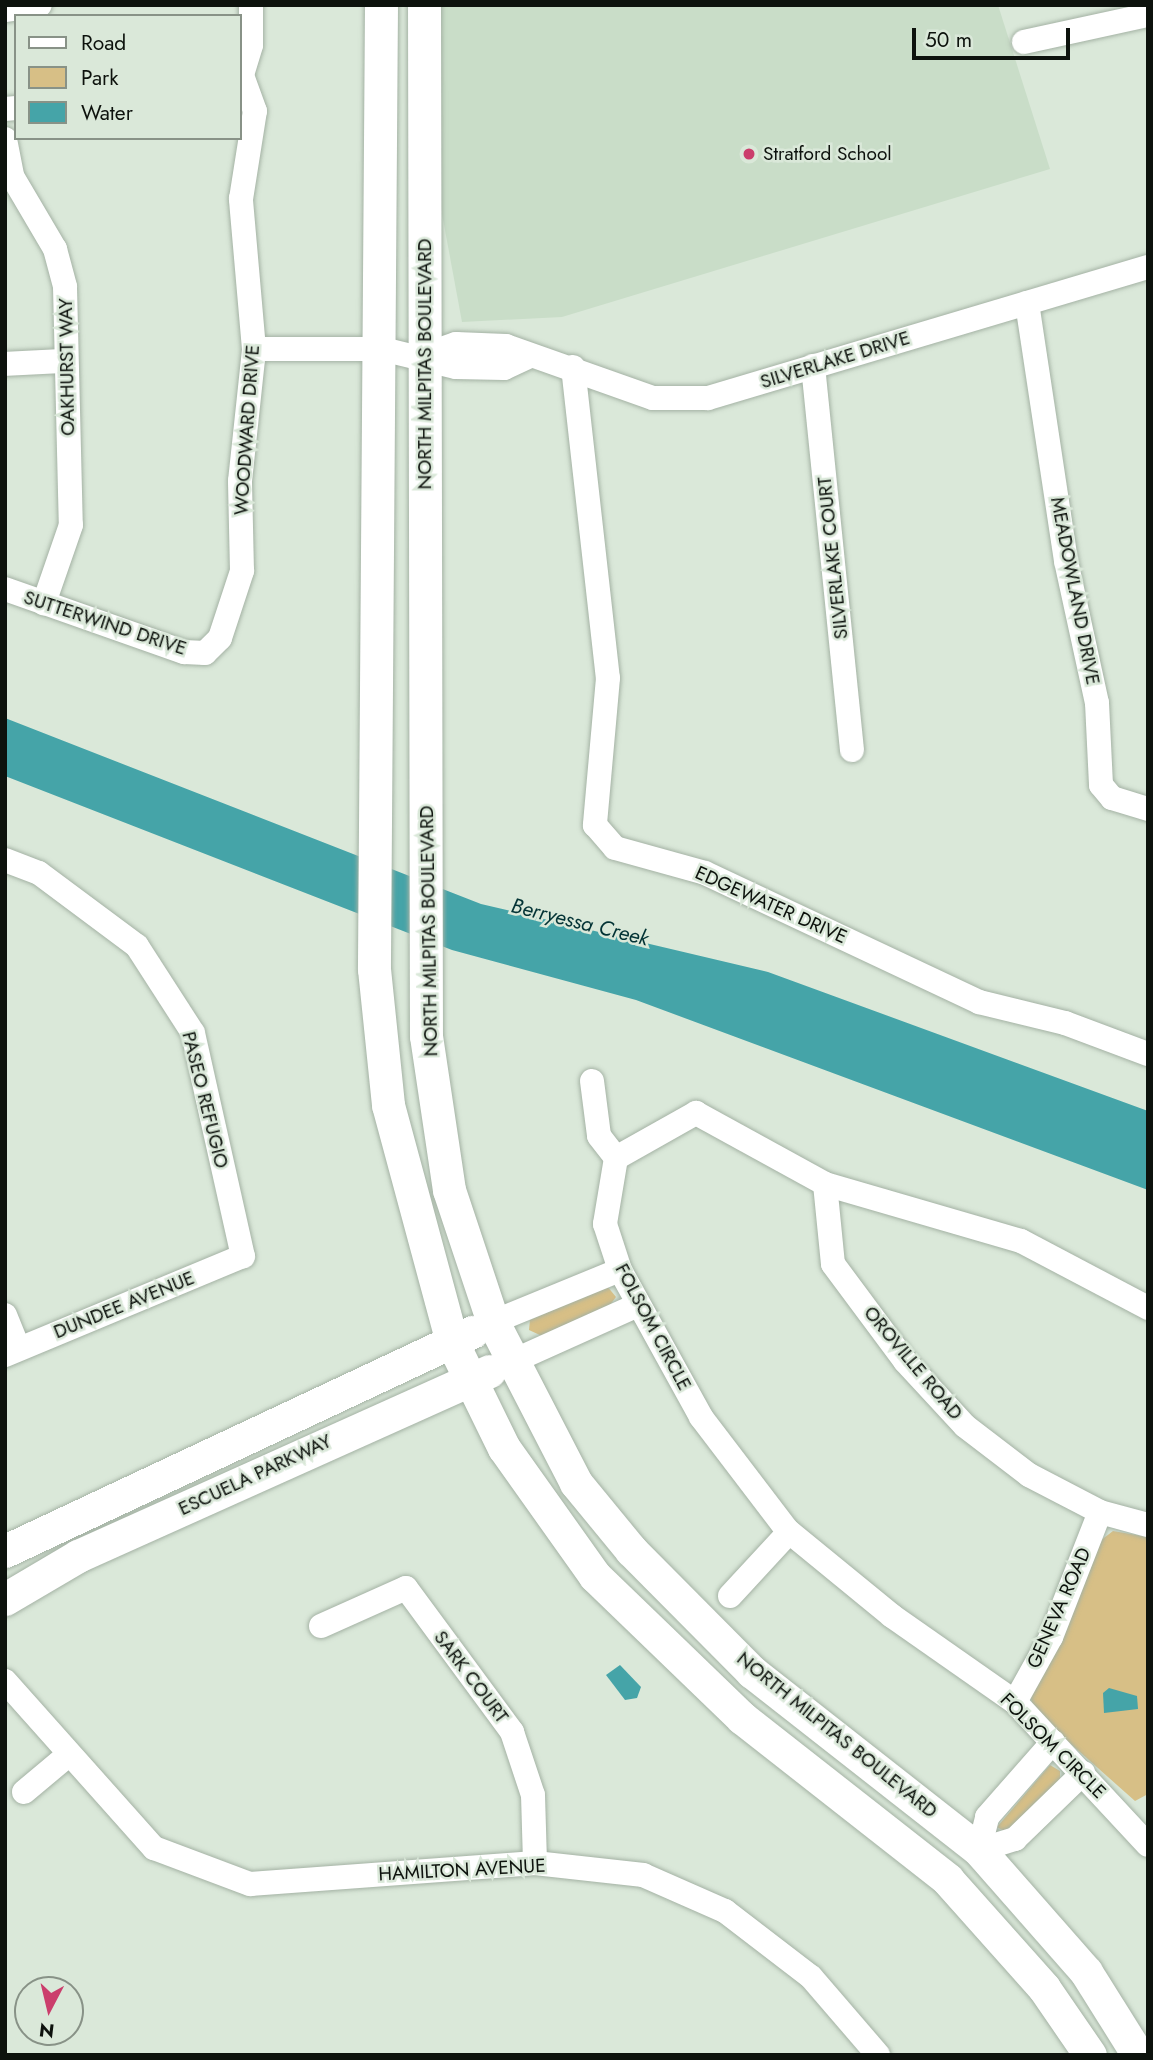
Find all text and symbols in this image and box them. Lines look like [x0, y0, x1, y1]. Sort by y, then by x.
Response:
legend [14, 14, 242, 140]
scale bar [915, 14, 1072, 58]
text: 50 m [925, 25, 972, 55]
text: Road [81, 28, 126, 58]
text: Park [81, 63, 118, 93]
text: Water [81, 98, 133, 128]
place label: Stratford School [763, 143, 892, 165]
marker: Stratford School [741, 146, 757, 162]
street label: NORTH MILPITAS BOULEVARD [414, 239, 436, 489]
street label: OAKHURST WAY [54, 298, 80, 436]
street label: SILVERLAKE DRIVE [758, 326, 912, 394]
street label: WOODWARD DRIVE [230, 344, 264, 516]
street label: SILVERLAKE COURT [813, 476, 853, 640]
street label: MEADOWLAND DRIVE [1046, 495, 1104, 687]
street label: SUTTERWIND DRIVE [21, 586, 189, 660]
street label: NORTH MILPITAS BOULEVARD [415, 805, 443, 1057]
street label: EDGEWATER DRIVE [692, 861, 850, 949]
water label: Berryessa Creek [509, 893, 651, 951]
street label: PASEO REFUGIO [177, 1029, 233, 1171]
street label: FOLSOM CIRCLE [610, 1260, 696, 1394]
street label: DUNDEE AVENUE [50, 1266, 198, 1344]
street label: OROVILLE ROAD [859, 1302, 967, 1424]
street label: ESCUELA PARKWAY [175, 1430, 335, 1520]
street label: GENEVA ROAD [1022, 1544, 1096, 1672]
street label: SARK COURT [429, 1626, 513, 1728]
street label: NORTH MILPITAS BOULEVARD [732, 1647, 942, 1823]
street label: FOLSOM CIRCLE [995, 1688, 1111, 1804]
street label: HAMILTON AVENUE [378, 1854, 546, 1886]
north arrow [14, 1976, 84, 2046]
text: N [37, 2016, 56, 2045]

